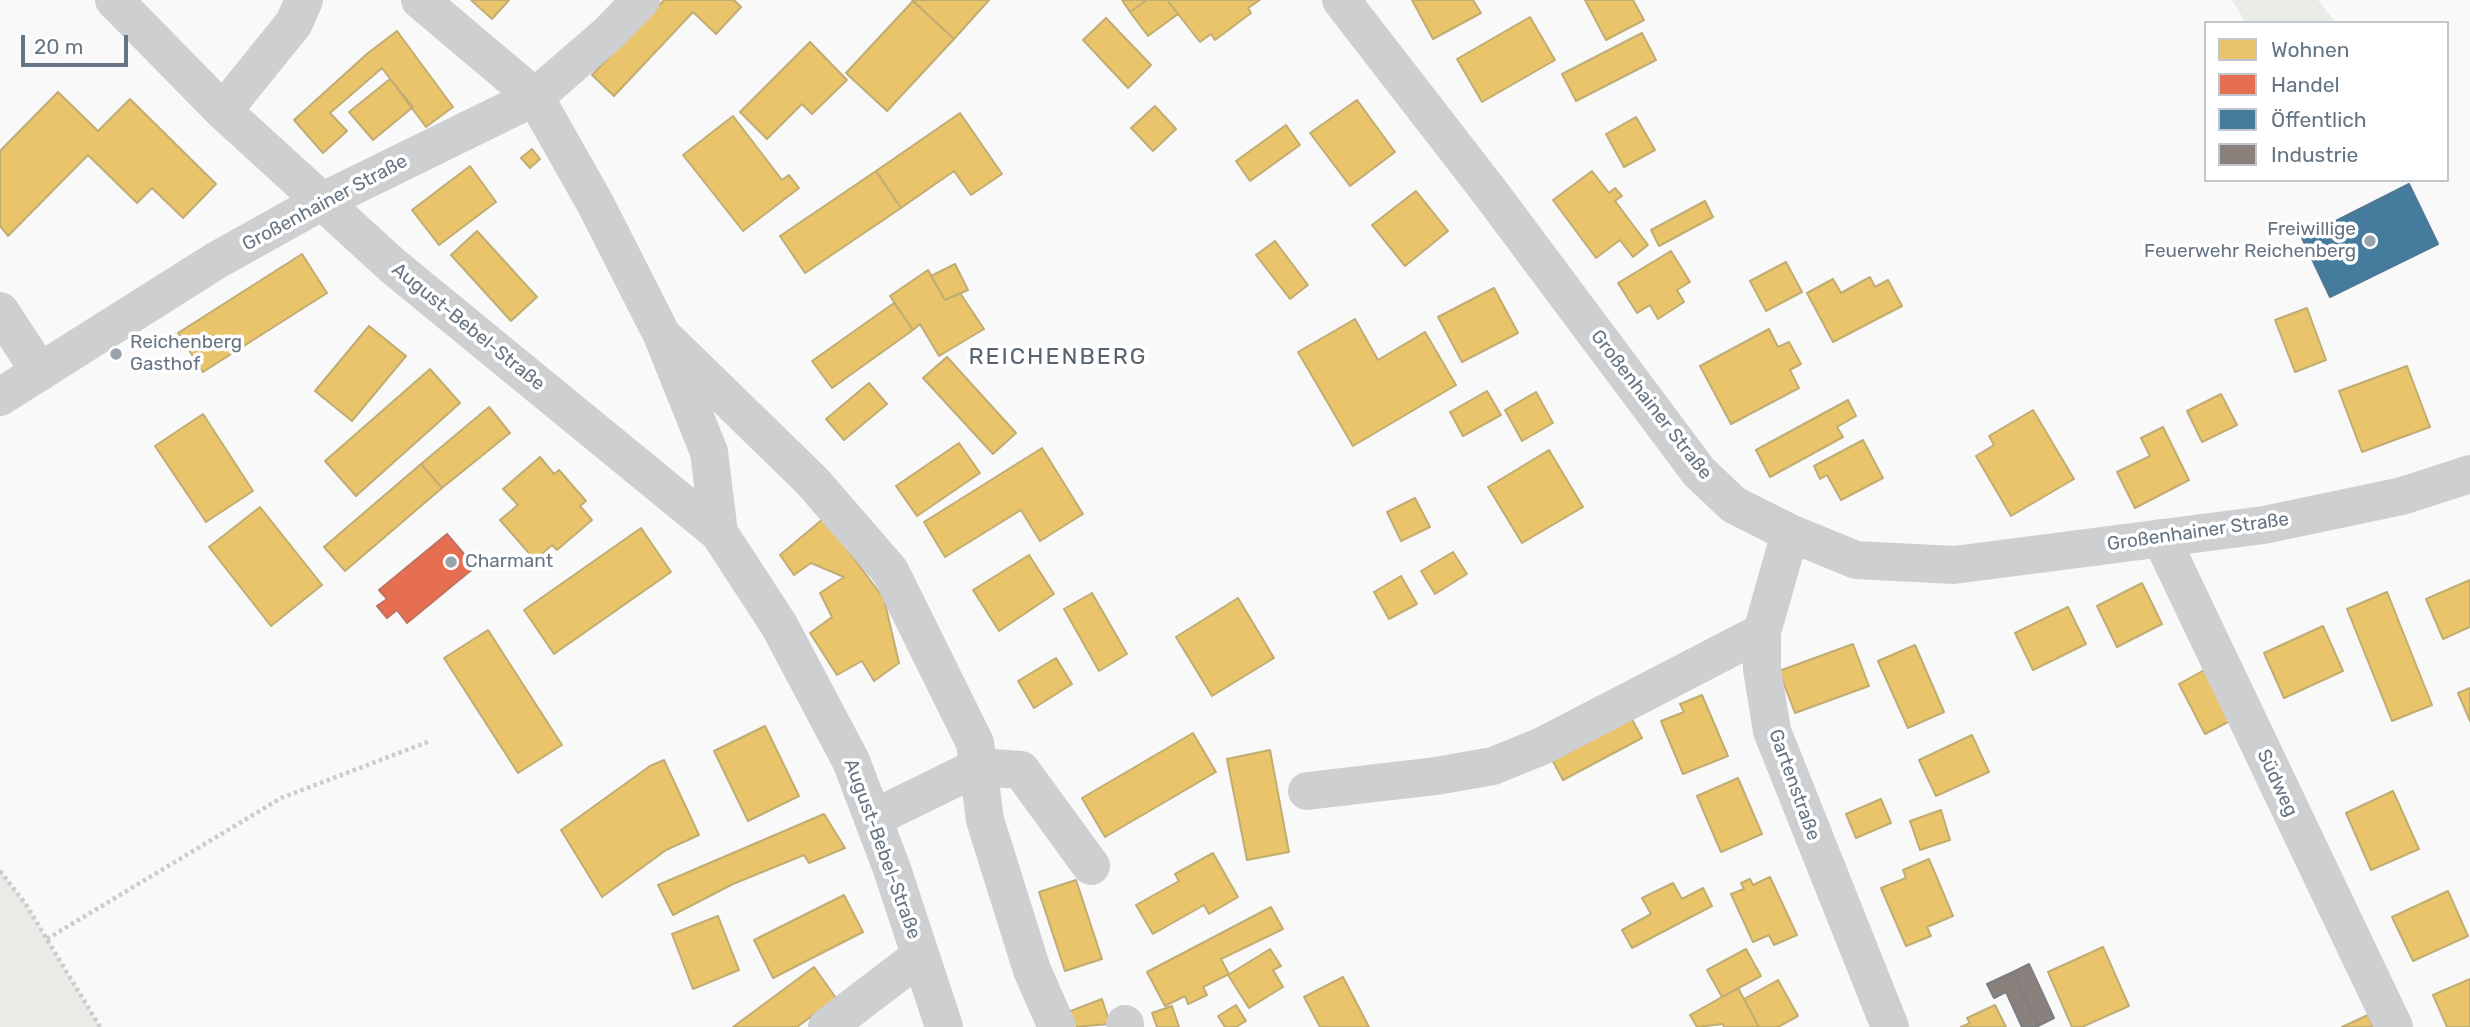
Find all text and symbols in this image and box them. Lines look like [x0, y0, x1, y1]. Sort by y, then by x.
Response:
scale bar [24, 21, 131, 65]
legend [2204, 21, 2449, 182]
text: 20 m [34, 34, 83, 59]
text: Wohnen [2271, 37, 2349, 62]
text: Handel [2271, 72, 2340, 97]
text: Öffentlich [2271, 107, 2367, 132]
text: Industrie [2271, 142, 2358, 167]
street label: Großenhainer Straße [239, 150, 411, 256]
place label: Freiwillige Feuerwehr Reichenberg [2144, 219, 2356, 263]
marker: Freiwillige Feuerwehr Reichenberg [2362, 233, 2378, 249]
street label: August-Bebel-Straße [387, 258, 549, 396]
street label: Großenhainer Straße [1586, 326, 1716, 484]
place label: Reichenberg Gasthof [130, 332, 242, 376]
district label: REICHENBERG [970, 343, 1146, 371]
marker: Reichenberg Gasthof [108, 346, 124, 362]
street label: Großenhainer Straße [2106, 508, 2290, 556]
place label: Charmant [465, 551, 553, 573]
marker: Charmant [443, 554, 459, 570]
street label: Gartenstraße [1763, 726, 1825, 844]
street label: Südweg [2252, 746, 2302, 820]
street label: August-Bebel-Straße [839, 756, 925, 942]

